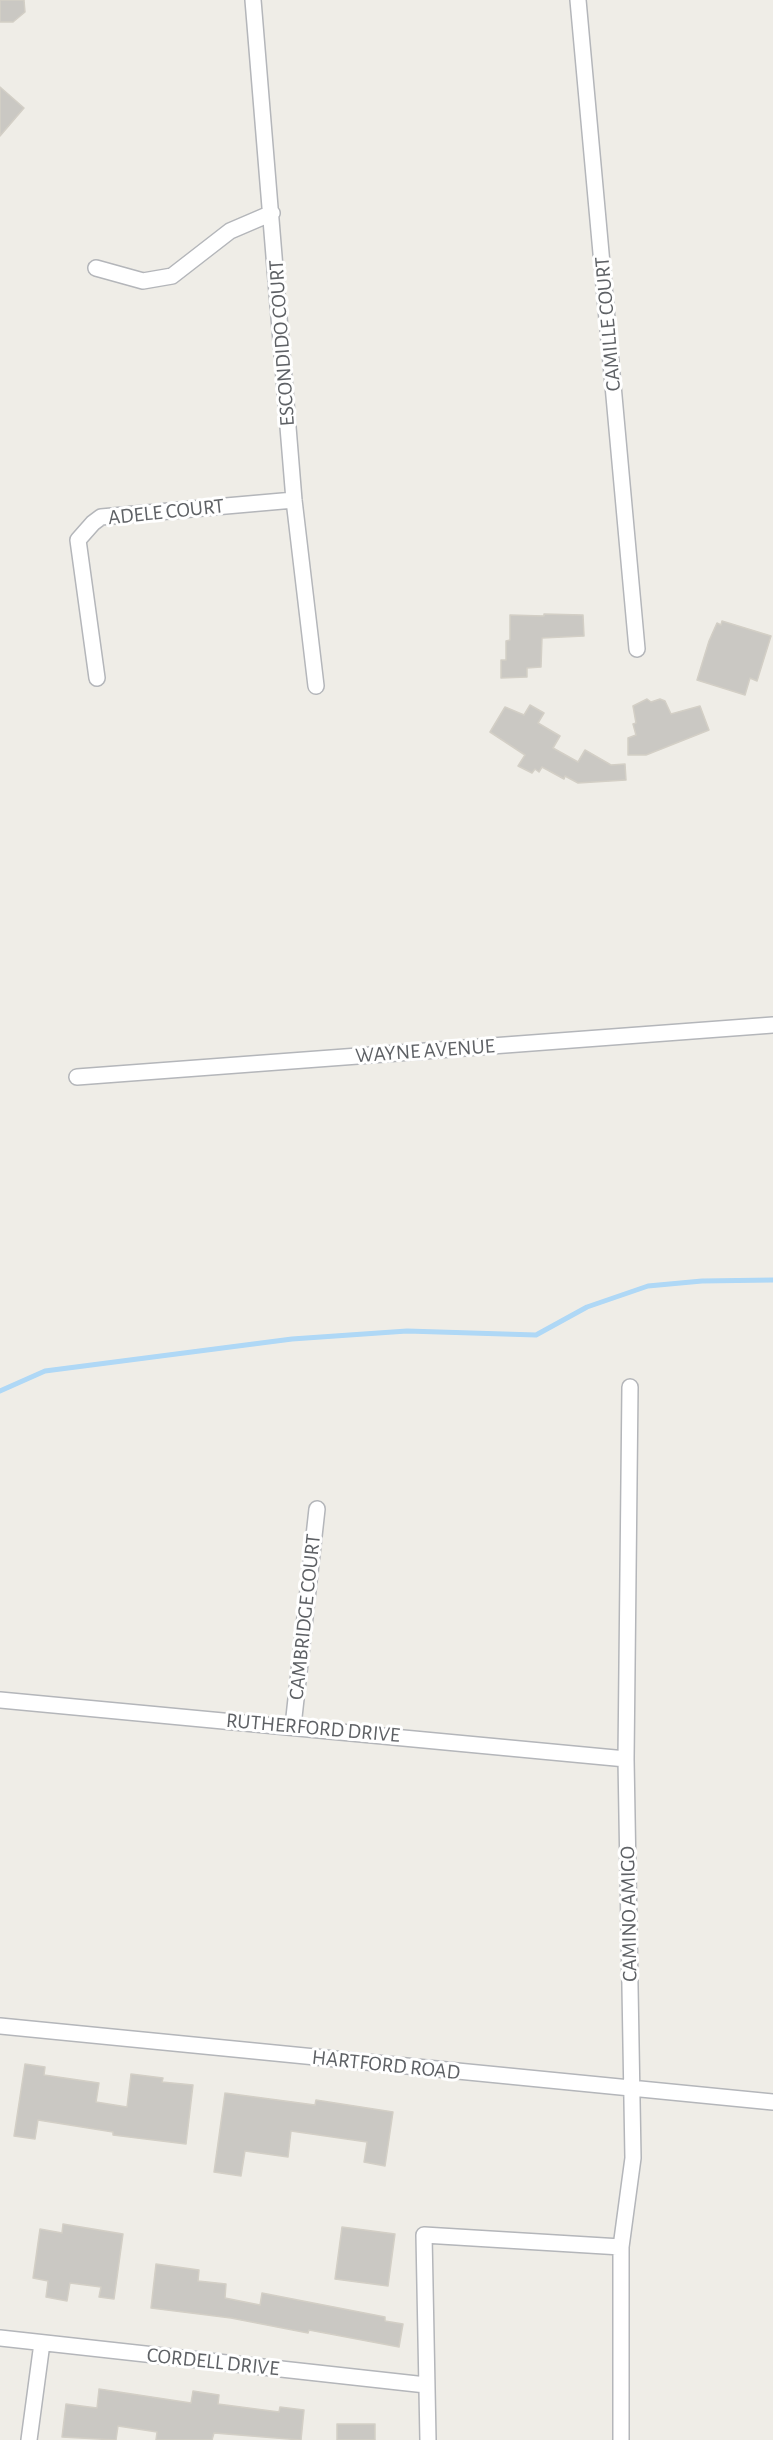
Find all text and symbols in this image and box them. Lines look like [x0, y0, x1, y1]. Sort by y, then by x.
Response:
street label: CAMILLE COURT [590, 256, 626, 392]
street label: ESCONDIDO COURT [264, 259, 300, 427]
street label: ADELE COURT [107, 493, 225, 531]
street label: WAYNE AVENUE [354, 1034, 496, 1068]
street label: CAMBRIDGE COURT [284, 1533, 326, 1701]
street label: RUTHERFORD DRIVE [225, 1708, 401, 1748]
street label: CAMINO AMIGO [615, 1846, 643, 1982]
street label: HARTFORD ROAD [311, 2045, 461, 2085]
street label: CORDELL DRIVE [146, 2343, 280, 2381]

